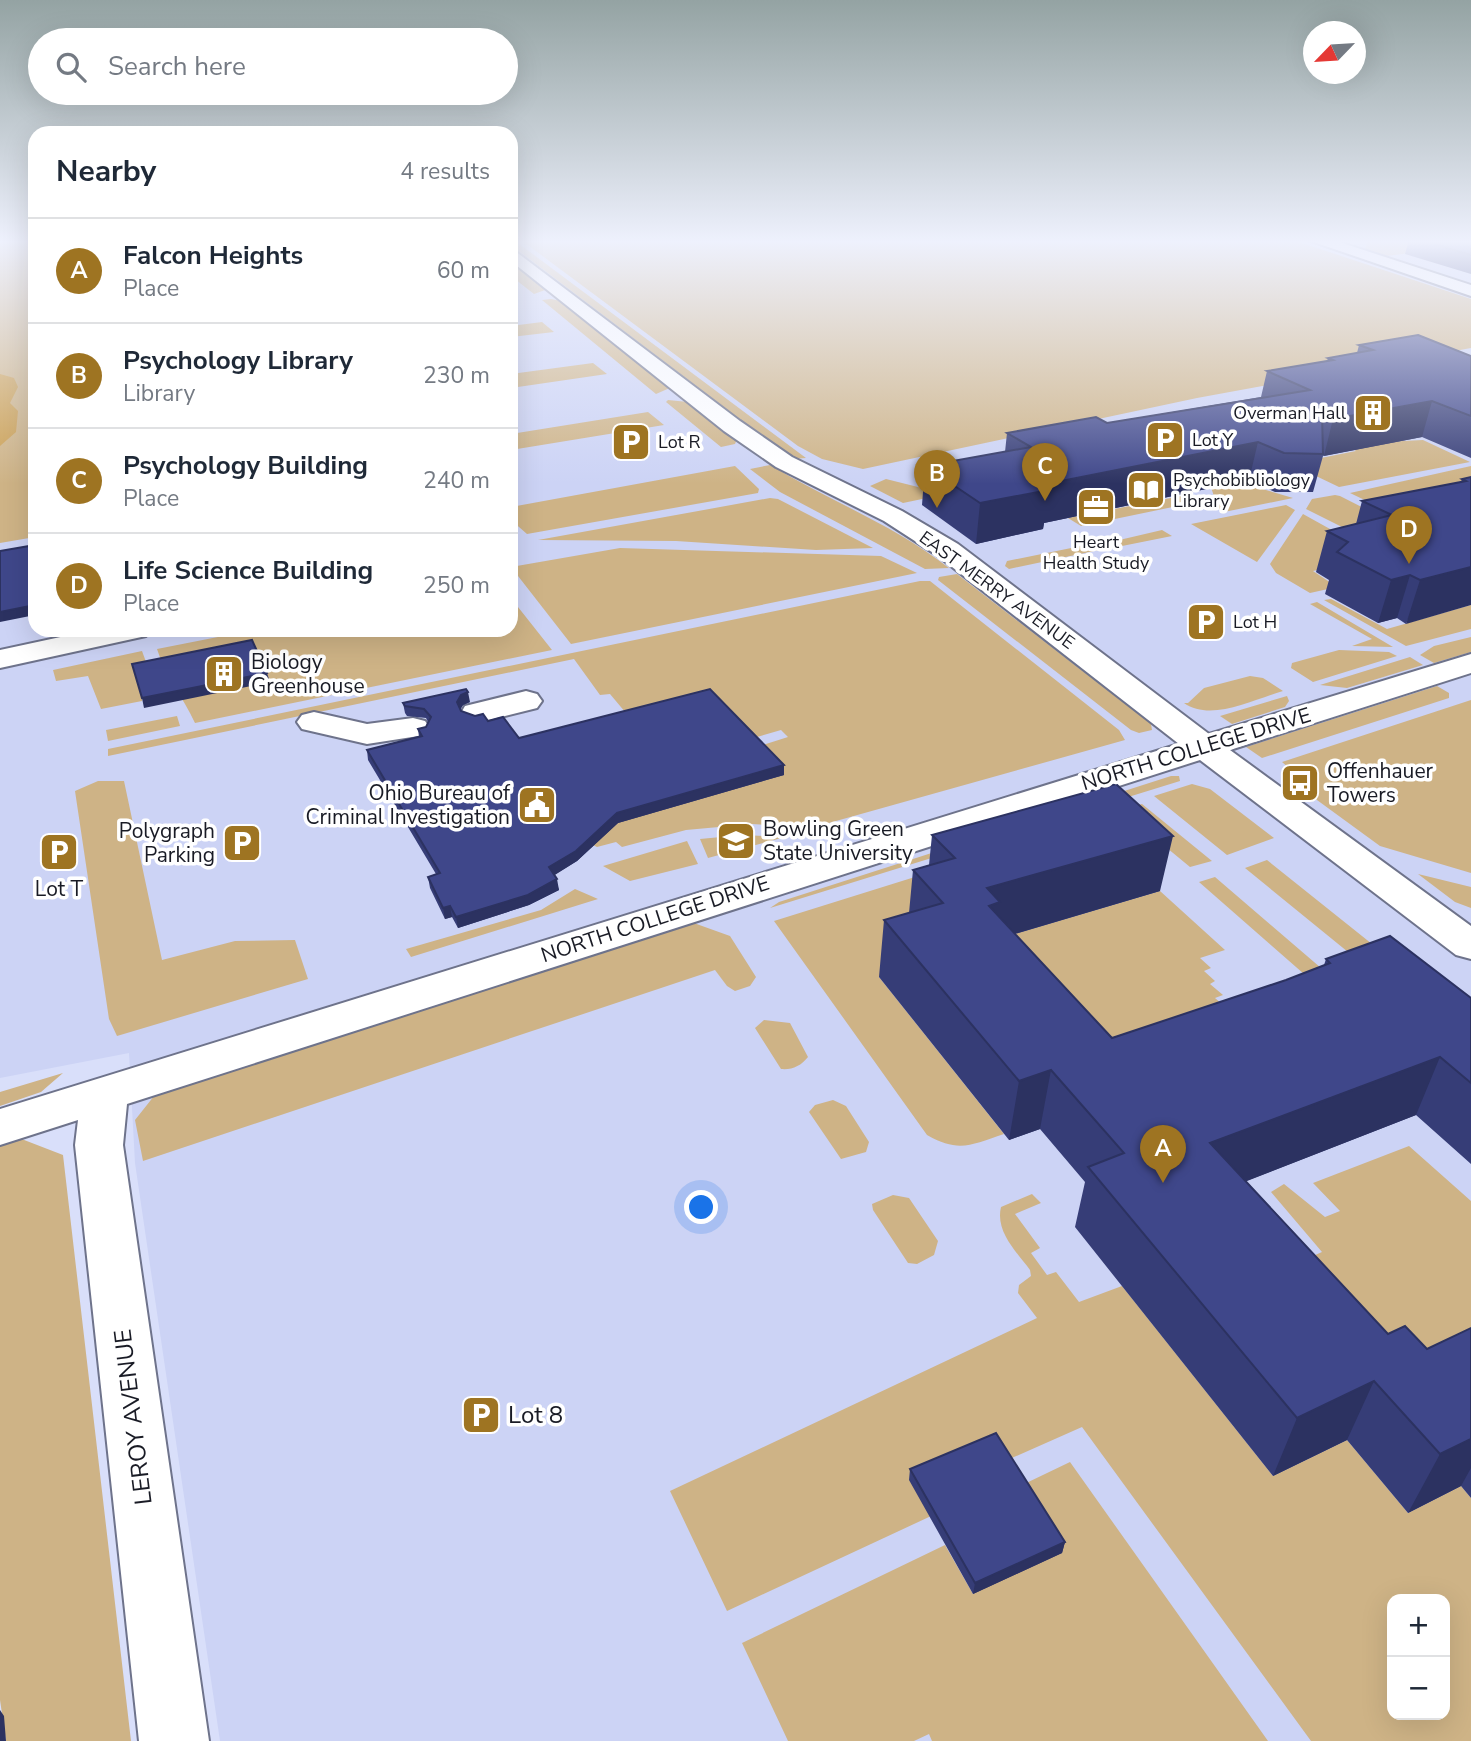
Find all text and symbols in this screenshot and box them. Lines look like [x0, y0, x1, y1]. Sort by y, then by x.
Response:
north arrow [1303, 21, 1366, 84]
search box [28, 28, 518, 105]
icon: search [52, 48, 90, 86]
text: Search here [108, 49, 246, 84]
text: Nearby [56, 151, 156, 192]
text: 4 results [400, 156, 490, 187]
text: Falcon Heights [123, 238, 303, 273]
text: A [70, 255, 88, 286]
text: 60 m [437, 255, 490, 286]
text: Place [123, 273, 179, 304]
text: Psychology Library [123, 343, 353, 378]
text: B [71, 360, 87, 391]
text: 230 m [423, 360, 490, 391]
text: Library [123, 378, 195, 409]
building icon: Overman Hall [1352, 392, 1394, 434]
place label: Overman Hall [1233, 401, 1347, 425]
parking icon: Lot Y [1144, 419, 1186, 461]
parking icon: Lot R [610, 421, 652, 463]
place label: Lot Y [1192, 428, 1234, 452]
place label: Lot R [658, 430, 701, 454]
pin: C [1022, 443, 1068, 501]
text: Psychology Building [123, 448, 368, 483]
pin: B [914, 450, 960, 508]
text: C [71, 465, 87, 496]
text: 240 m [423, 465, 490, 496]
place label: Psychobibliology Library [1173, 468, 1311, 513]
library icon: Psychobibliology Library [1125, 469, 1167, 511]
text: Place [123, 483, 179, 514]
office icon: Heart Health Study [1075, 486, 1117, 528]
pin: D [1386, 506, 1432, 564]
street label: EAST MERRY AVENUE [914, 525, 1080, 655]
place label: Heart Health Study [1043, 530, 1150, 575]
text: Life Science Building [123, 553, 373, 588]
text: D [70, 570, 88, 601]
text: 250 m [423, 570, 490, 601]
text: Place [123, 588, 179, 619]
parking icon: Lot H [1185, 601, 1227, 643]
place label: Lot H [1233, 610, 1277, 634]
place label: Biology Greenhouse [251, 648, 365, 700]
building icon: Biology Greenhouse [203, 653, 245, 695]
street label: NORTH COLLEGE DRIVE [1078, 701, 1314, 797]
place label: Offenhauer Towers [1327, 757, 1434, 809]
bus stop icon: Offenhauer Towers [1279, 762, 1321, 804]
place label: Ohio Bureau of Criminal Investigation [305, 779, 511, 831]
public building icon: Ohio Bureau of Criminal Investigation [516, 784, 558, 826]
place label: Bowling Green State University [763, 815, 913, 867]
place label: Polygraph Parking [119, 817, 215, 869]
school or university icon: Bowling Green State University [715, 820, 757, 862]
parking icon: Polygraph Parking [221, 822, 263, 864]
parking icon: Lot T [38, 831, 80, 873]
street label: NORTH COLLEGE DRIVE [537, 869, 773, 969]
place label: Lot T [35, 875, 83, 903]
pin: A [1140, 1125, 1186, 1183]
your location [684, 1190, 718, 1224]
street label: LEROY AVENUE [106, 1327, 160, 1507]
parking icon: Lot 8 [460, 1394, 502, 1436]
place label: Lot 8 [508, 1399, 563, 1431]
map controls [1387, 1594, 1450, 1720]
button: + [1387, 1594, 1450, 1657]
button: − [1387, 1657, 1450, 1720]

